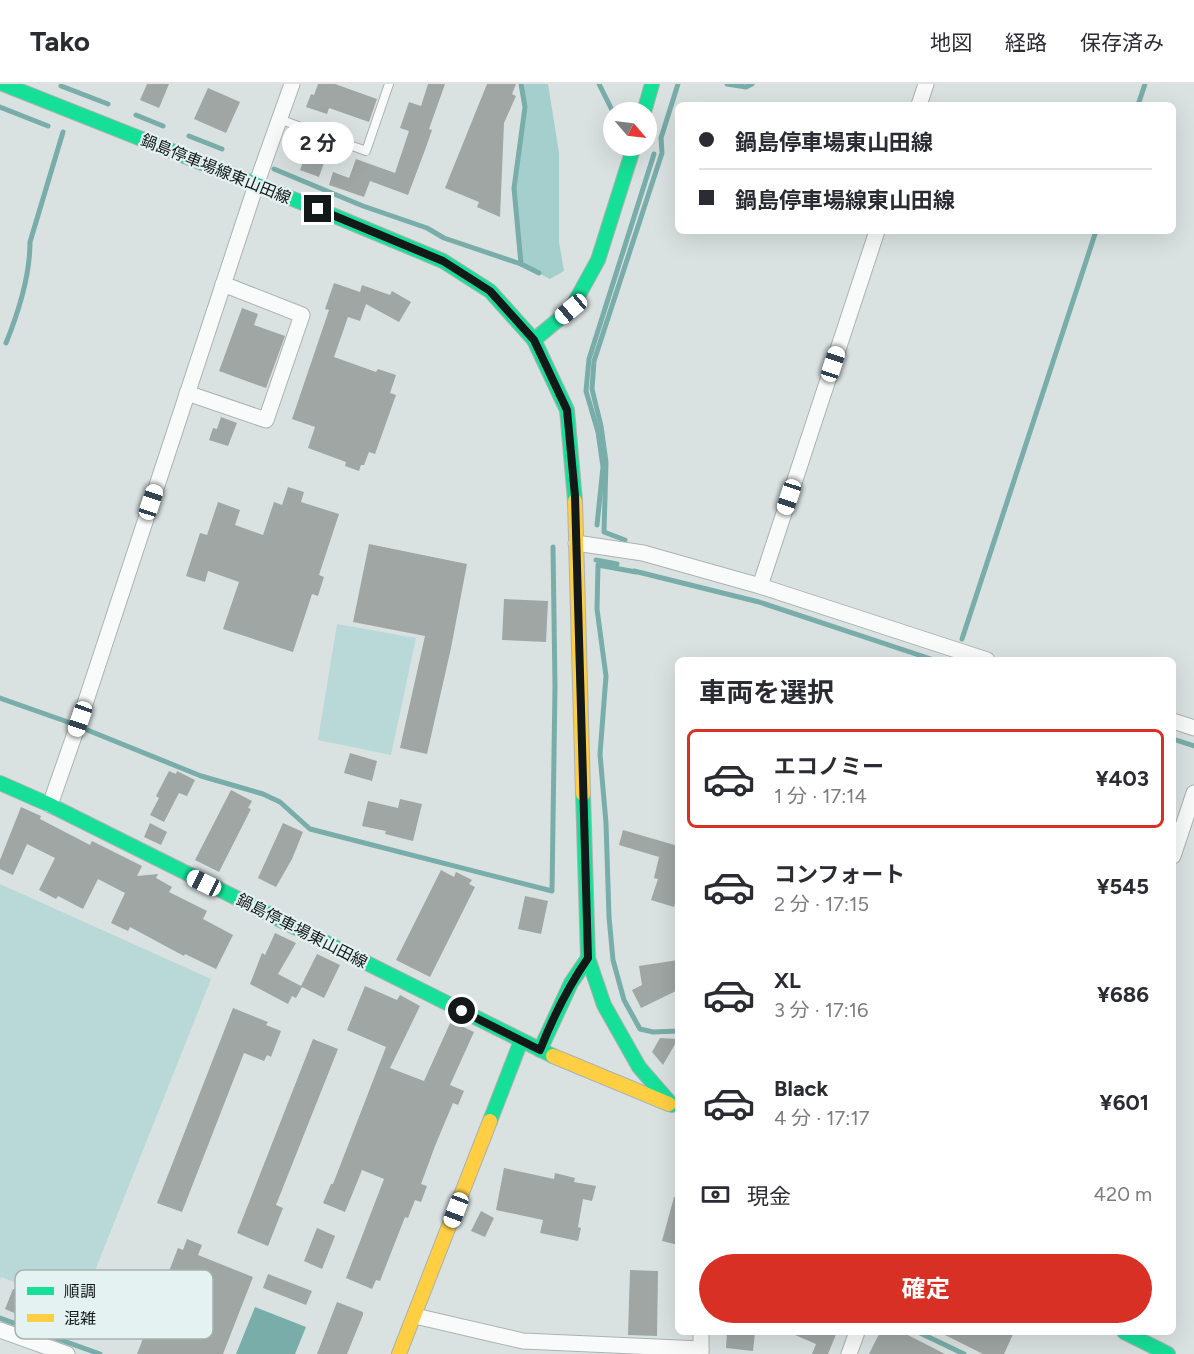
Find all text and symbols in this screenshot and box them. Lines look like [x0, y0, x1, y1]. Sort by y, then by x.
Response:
text: Tako [30, 24, 90, 58]
text: 地図 [930, 30, 972, 55]
text: 経路 [1005, 30, 1047, 55]
text: 保存済み [1080, 30, 1164, 55]
north arrow [603, 102, 657, 156]
map controls [603, 102, 657, 156]
callout: 2 分 [282, 122, 354, 164]
text: 鍋島停車場東山田線 [735, 129, 933, 156]
street label: 鍋島停車場線東山田線 [138, 130, 294, 208]
text: 2 分 [300, 131, 336, 155]
text: 鍋島停車場線東山田線 [735, 187, 955, 214]
route end [304, 195, 331, 222]
car [551, 291, 591, 327]
car [819, 344, 847, 384]
car [775, 477, 803, 517]
car [137, 482, 165, 522]
text: 車両を選択 [699, 676, 834, 709]
car [66, 699, 94, 739]
icon: car [702, 752, 756, 806]
text: エコノミー [774, 753, 884, 780]
text: ¥403 [1095, 765, 1149, 792]
text: 1 分 · 17:14 [774, 784, 867, 808]
icon: car [702, 860, 756, 914]
text: コンフォート [774, 861, 905, 888]
car [184, 867, 224, 899]
text: ¥545 [1096, 873, 1149, 900]
street label: 鍋島停車場東山田線 [234, 890, 370, 972]
text: 2 分 · 17:15 [774, 892, 869, 916]
text: XL [774, 967, 801, 994]
icon: car [702, 968, 756, 1022]
text: ¥686 [1097, 981, 1149, 1008]
route start [448, 997, 475, 1024]
text: 3 分 · 17:16 [774, 998, 868, 1022]
text: Black [774, 1075, 828, 1102]
icon: car [702, 1076, 756, 1130]
text: ¥601 [1100, 1089, 1149, 1116]
text: 4 分 · 17:17 [774, 1106, 869, 1130]
icon: cash [699, 1178, 732, 1211]
text: 420 m [1094, 1182, 1152, 1206]
text: 現金 [747, 1183, 791, 1210]
car [441, 1190, 471, 1230]
button: 確定 [699, 1254, 1152, 1323]
legend [15, 1270, 213, 1339]
text: 順調 [64, 1282, 96, 1301]
text: 混雑 [64, 1309, 96, 1328]

